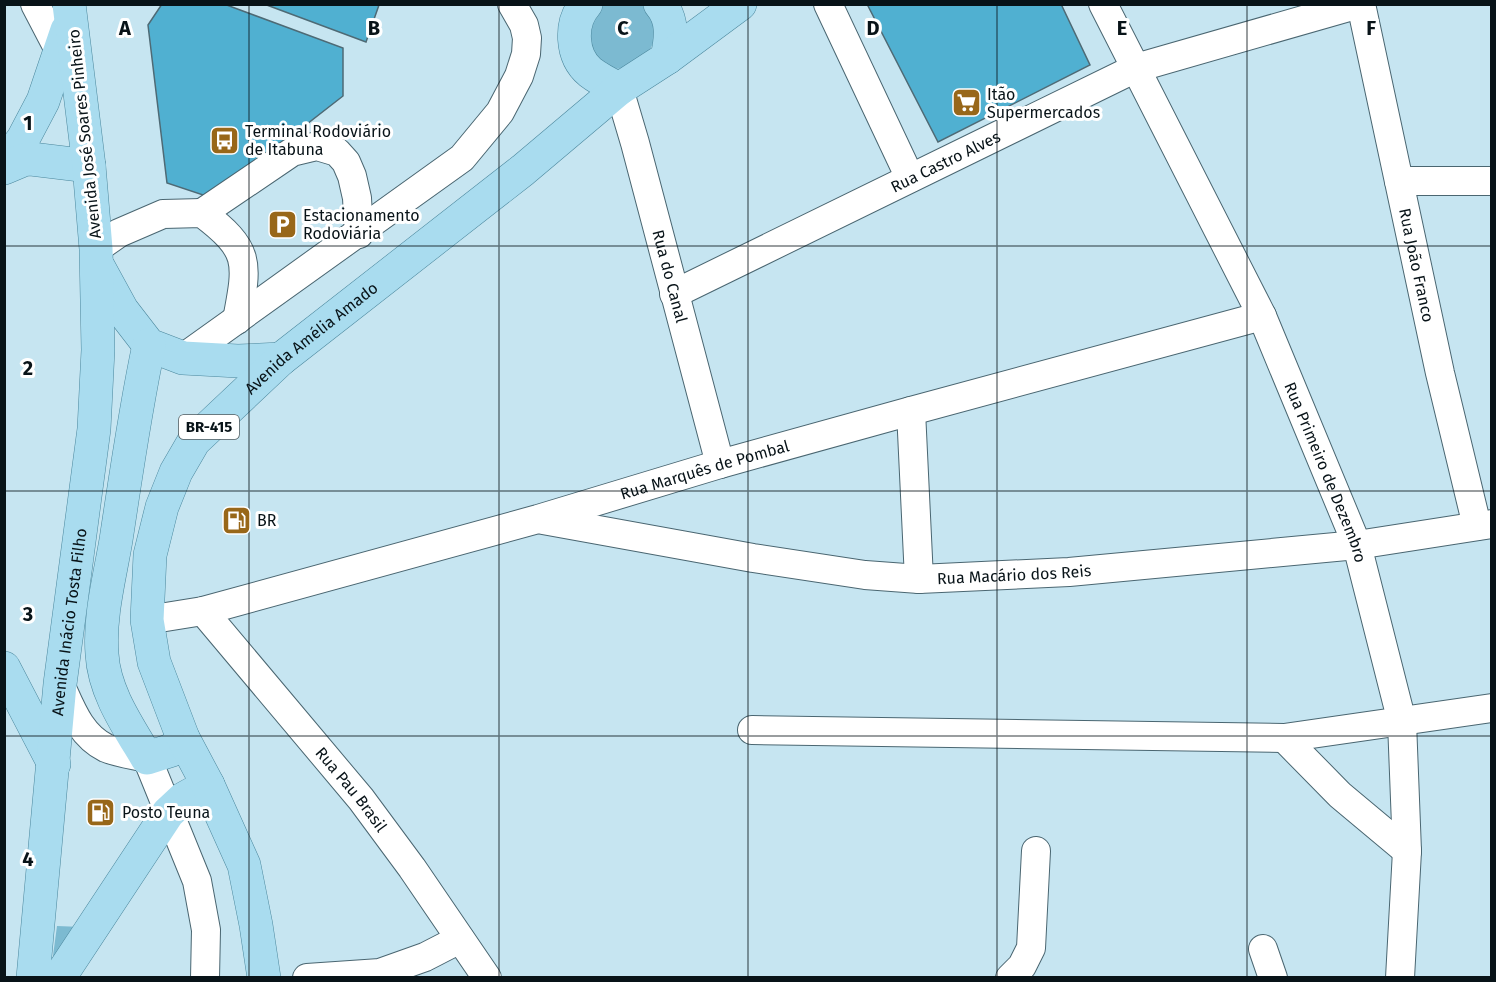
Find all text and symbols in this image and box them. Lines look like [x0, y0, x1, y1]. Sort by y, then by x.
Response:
text: A [118, 16, 132, 40]
text: B [368, 16, 380, 40]
text: C [617, 16, 629, 40]
text: D [866, 16, 880, 40]
text: E [1117, 16, 1127, 40]
text: F [1366, 16, 1376, 40]
street label: Avenida José Soares Pinheiro [64, 28, 105, 240]
place label: Itão Supermercados [987, 85, 1100, 122]
supermarket icon: Itão Supermercados [950, 87, 982, 119]
text: 1 [23, 111, 33, 135]
place label: Terminal Rodoviário de Itabuna [245, 122, 391, 159]
bus stop icon: Terminal Rodoviário de Itabuna [208, 124, 240, 156]
street label: Rua Castro Alves [888, 127, 1003, 197]
place label: Estacionamento Rodoviária [303, 206, 420, 243]
street label: Rua João Franco [1395, 206, 1438, 324]
parking icon: Estacionamento Rodoviária [266, 208, 298, 240]
street label: Rua do Canal [648, 228, 691, 325]
street label: Avenida Amélia Amado [241, 278, 382, 398]
text: 2 [23, 356, 33, 380]
street label: Rua Primeiro de Dezembro [1280, 379, 1370, 564]
road number: BR-415 [179, 415, 239, 439]
street label: Rua Marquês de Pombal [618, 436, 792, 504]
fuel station icon: BR [220, 504, 252, 536]
place label: BR [257, 511, 277, 530]
street label: Avenida Inácio Tosta Filho [48, 527, 91, 716]
street label: Rua Macário dos Reis [936, 561, 1092, 588]
text: 3 [22, 602, 33, 626]
street label: Rua Pau Brasil [311, 743, 391, 836]
fuel station icon: Posto Teuna [85, 796, 117, 828]
place label: Posto Teuna [122, 803, 210, 822]
text: 4 [22, 847, 34, 871]

